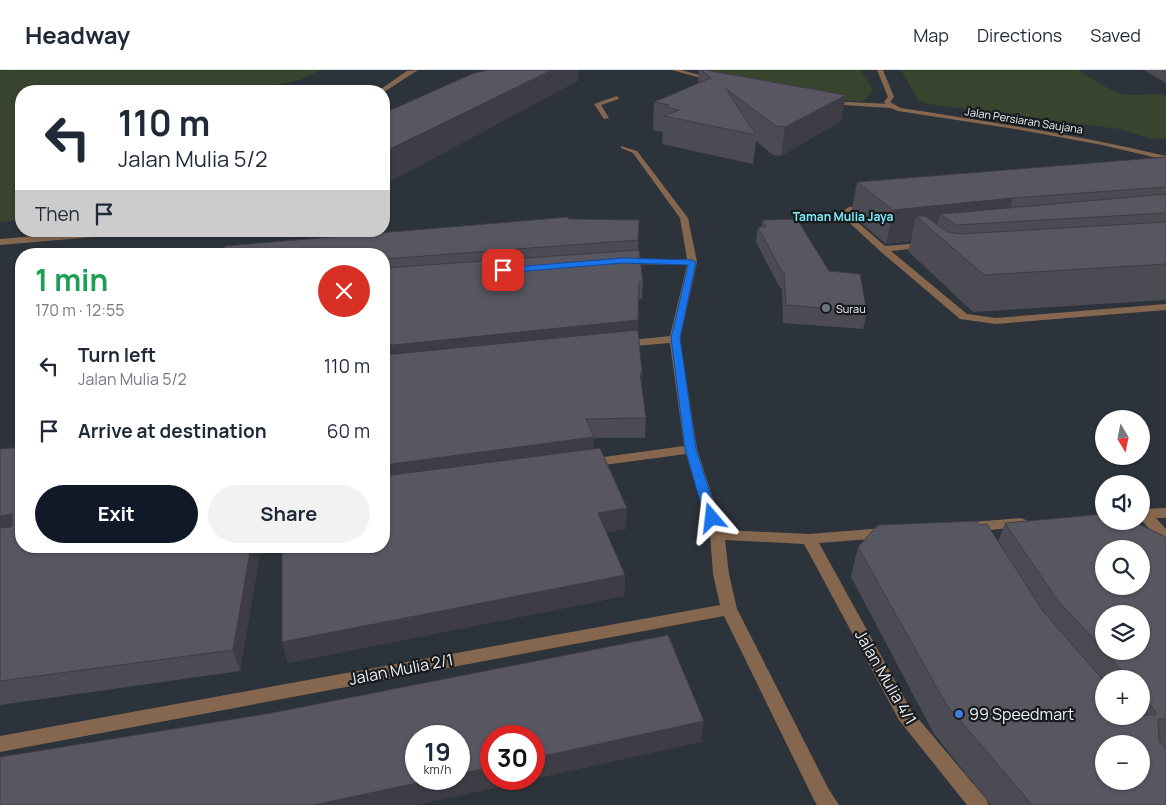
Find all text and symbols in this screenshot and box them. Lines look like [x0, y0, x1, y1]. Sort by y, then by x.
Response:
text: Headway [25, 18, 130, 51]
text: Map [913, 23, 949, 47]
text: Directions [977, 23, 1062, 47]
text: Saved [1090, 23, 1141, 47]
text: 110 m [118, 99, 210, 147]
street label: Jalan Persiaran Saujana [964, 103, 1084, 137]
icon: left [35, 105, 100, 170]
text: Jalan Mulia 5/2 [118, 144, 267, 174]
icon: arrive [90, 200, 118, 228]
text: Then [35, 201, 80, 227]
district label: Taman Mulia Jaya [793, 208, 893, 225]
pin [482, 249, 524, 291]
icon: arrive [489, 256, 517, 284]
text: 1 min [35, 259, 108, 300]
button: close [318, 265, 370, 317]
text: 170 m · 12:55 [35, 299, 124, 321]
place label: Surau [836, 301, 866, 316]
marker: Surau [820, 302, 832, 314]
text: Turn left [78, 342, 156, 368]
icon: left [35, 352, 63, 380]
text: 110 m [324, 353, 370, 379]
text: Jalan Mulia 5/2 [78, 368, 187, 390]
north arrow [1095, 410, 1150, 465]
map controls [1095, 410, 1150, 790]
icon: arrive [35, 417, 63, 445]
text: Arrive at destination [78, 418, 267, 444]
text: 60 m [327, 418, 370, 444]
button: sound [1095, 475, 1150, 530]
button: Exit [35, 485, 198, 543]
button: Share [208, 485, 370, 543]
position arrow [685, 491, 737, 543]
button: search [1095, 540, 1150, 595]
button: layers [1095, 605, 1150, 660]
street label: Jalan Mulia 4/1 [850, 626, 922, 728]
street label: Jalan Mulia 2/1 [347, 648, 455, 690]
button: + [1095, 670, 1150, 725]
place label: 99 Speedmart [969, 703, 1074, 725]
marker: 99 Speedmart [953, 708, 965, 720]
speed limit sign: 30 [480, 725, 545, 790]
text: 19 [424, 734, 451, 769]
button: − [1095, 735, 1150, 790]
text: km/h [424, 761, 451, 778]

